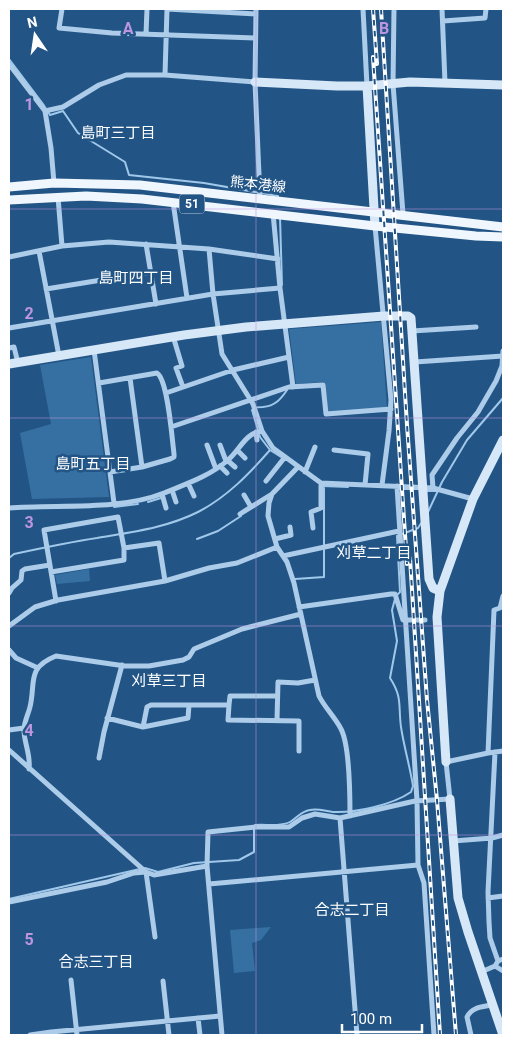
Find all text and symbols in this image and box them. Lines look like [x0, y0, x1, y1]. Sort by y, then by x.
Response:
north arrow [10, 10, 60, 60]
text: N [25, 13, 39, 31]
text: A [123, 19, 134, 38]
text: B [379, 19, 389, 38]
text: 1 [24, 95, 34, 114]
district label: 島町三丁目 [80, 124, 156, 142]
street label: 熊本港線 [229, 173, 287, 195]
road number: 51 [180, 194, 204, 213]
district label: 島町四丁目 [98, 269, 174, 287]
text: 2 [24, 304, 34, 323]
district label: 島町五丁目 [55, 455, 131, 473]
text: 3 [24, 513, 34, 532]
district label: 刈草二丁目 [336, 544, 412, 562]
district label: 刈草三丁目 [131, 672, 207, 690]
text: 4 [24, 721, 34, 740]
district label: 合志二丁目 [314, 901, 390, 919]
text: 5 [24, 930, 34, 949]
district label: 合志三丁目 [58, 953, 134, 971]
scale bar [342, 1002, 422, 1034]
text: 100 m [350, 1010, 392, 1028]

